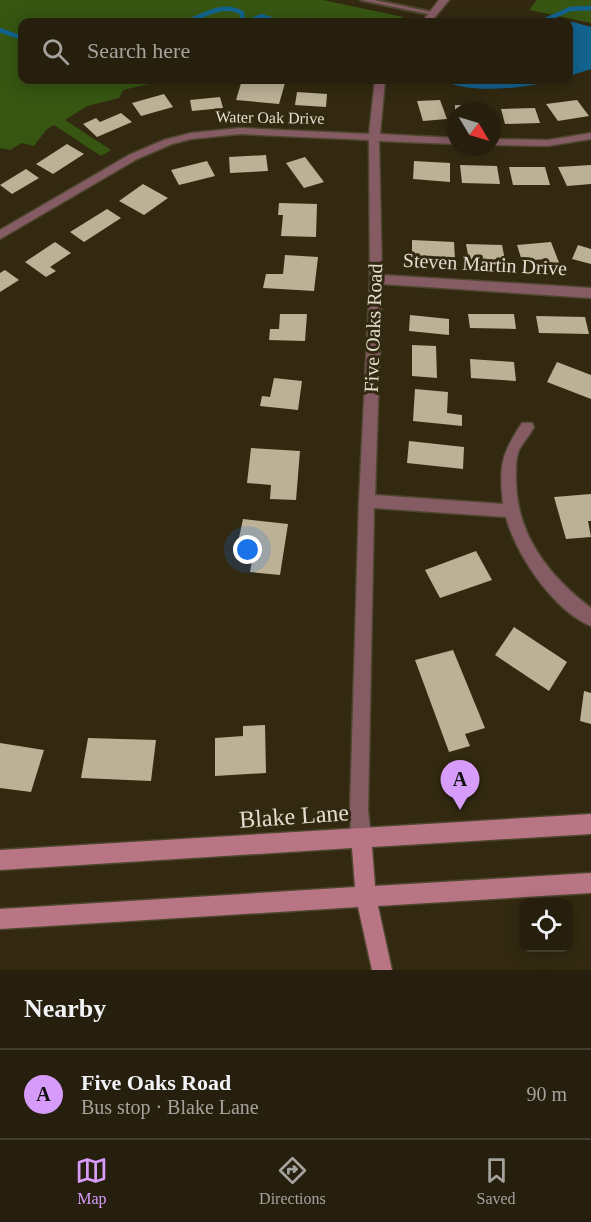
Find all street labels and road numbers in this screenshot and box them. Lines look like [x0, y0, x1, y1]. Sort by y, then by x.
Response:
street label: Water Oak Drive [215, 108, 325, 127]
street label: Steven Martin Drive [402, 249, 568, 279]
street label: Five Oaks Road [360, 263, 386, 393]
street label: Blake Lane [238, 799, 350, 833]

